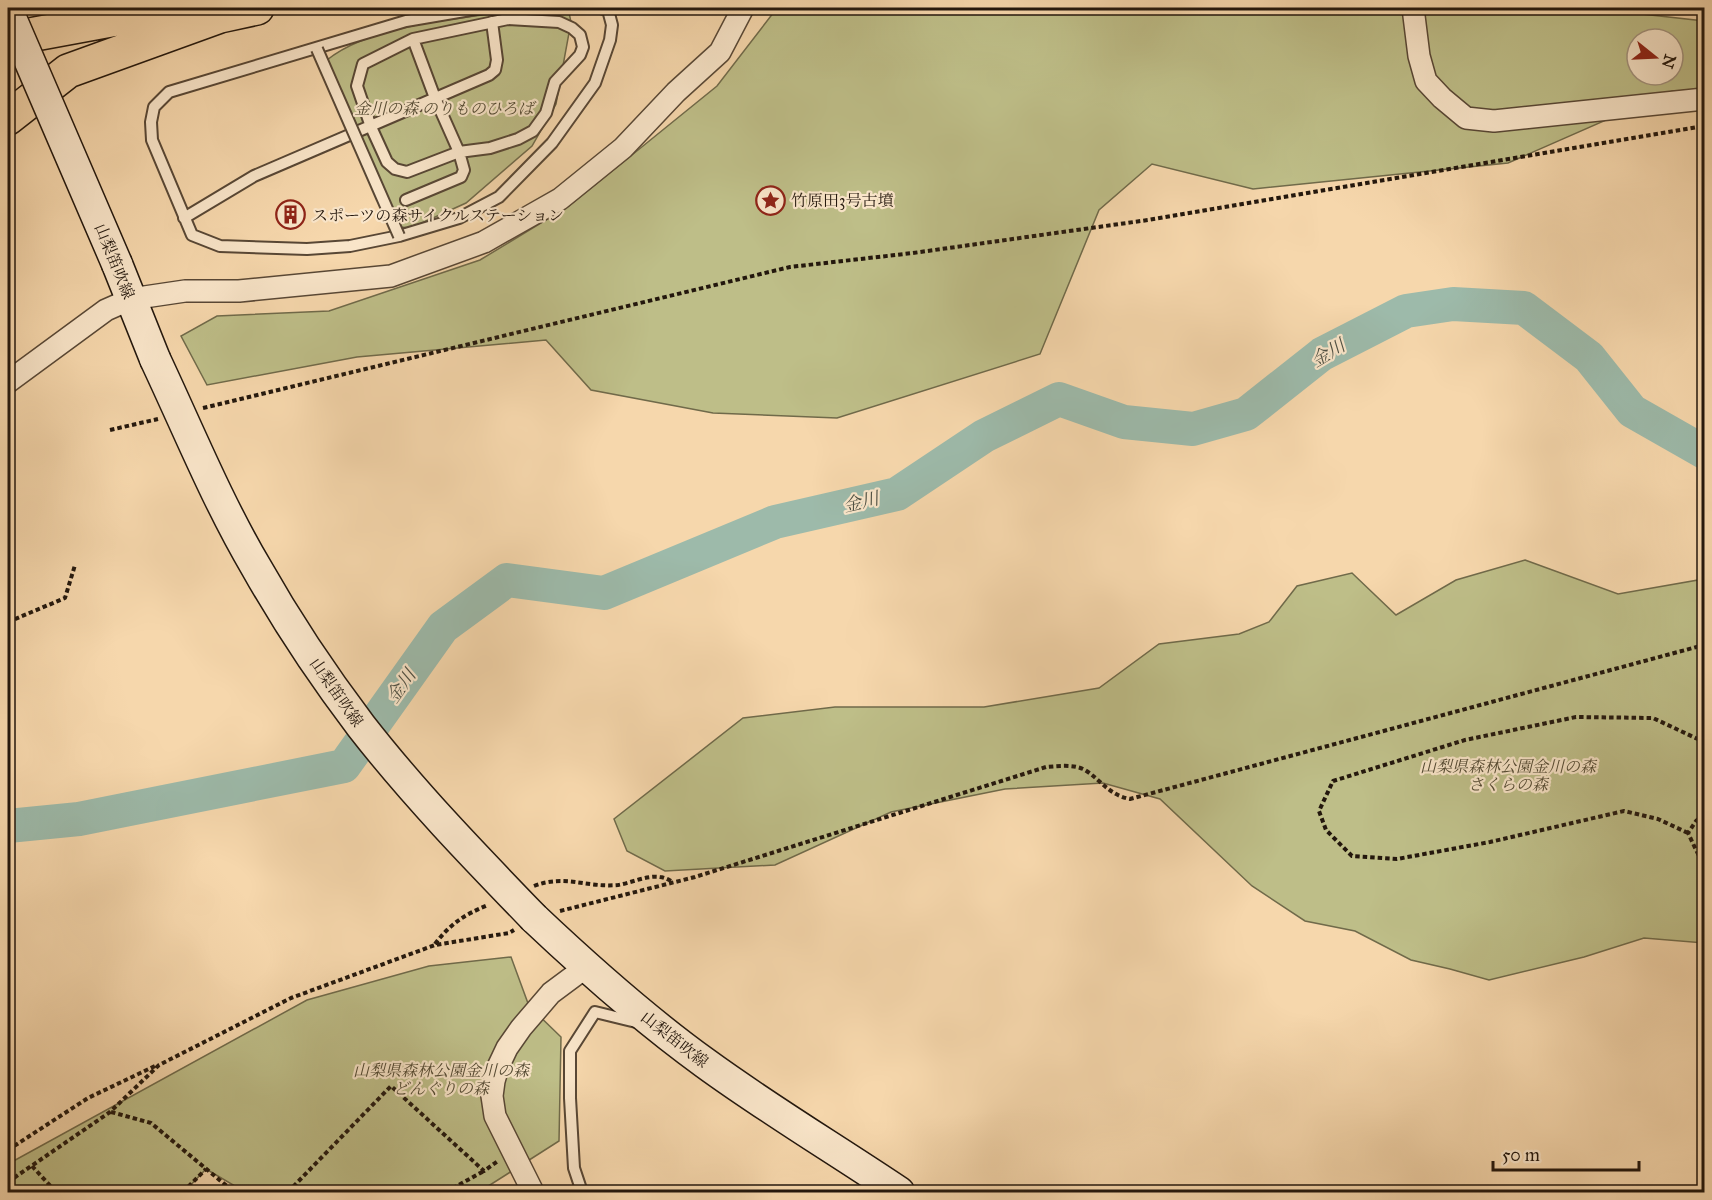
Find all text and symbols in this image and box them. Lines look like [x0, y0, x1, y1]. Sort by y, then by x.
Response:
north arrow [1625, 27, 1685, 87]
text: N [1658, 52, 1680, 71]
park label: 金川の森 のりものひろば [354, 99, 537, 118]
place icon: 竹原田3号古墳 [754, 184, 786, 216]
place label: 竹原田3号古墳 [791, 191, 893, 210]
building icon: スポーツの森サイクルステーション [275, 199, 307, 231]
place label: スポーツの森サイクルステーション [312, 206, 564, 225]
street label: 山梨笛吹線 [91, 221, 138, 302]
water label: 金川 [1307, 333, 1351, 372]
water label: 金川 [841, 487, 883, 517]
street label: 山梨笛吹線 [306, 654, 367, 731]
water label: 金川 [382, 663, 421, 707]
park label: 山梨県森林公園金川の森 さくらの森 [1420, 757, 1598, 794]
street label: 山梨笛吹線 [637, 1007, 712, 1072]
park label: 山梨県森林公園金川の森 どんぐりの森 [353, 1061, 531, 1098]
scale bar [1493, 1134, 1638, 1172]
text: 50 m [1502, 1144, 1540, 1166]

